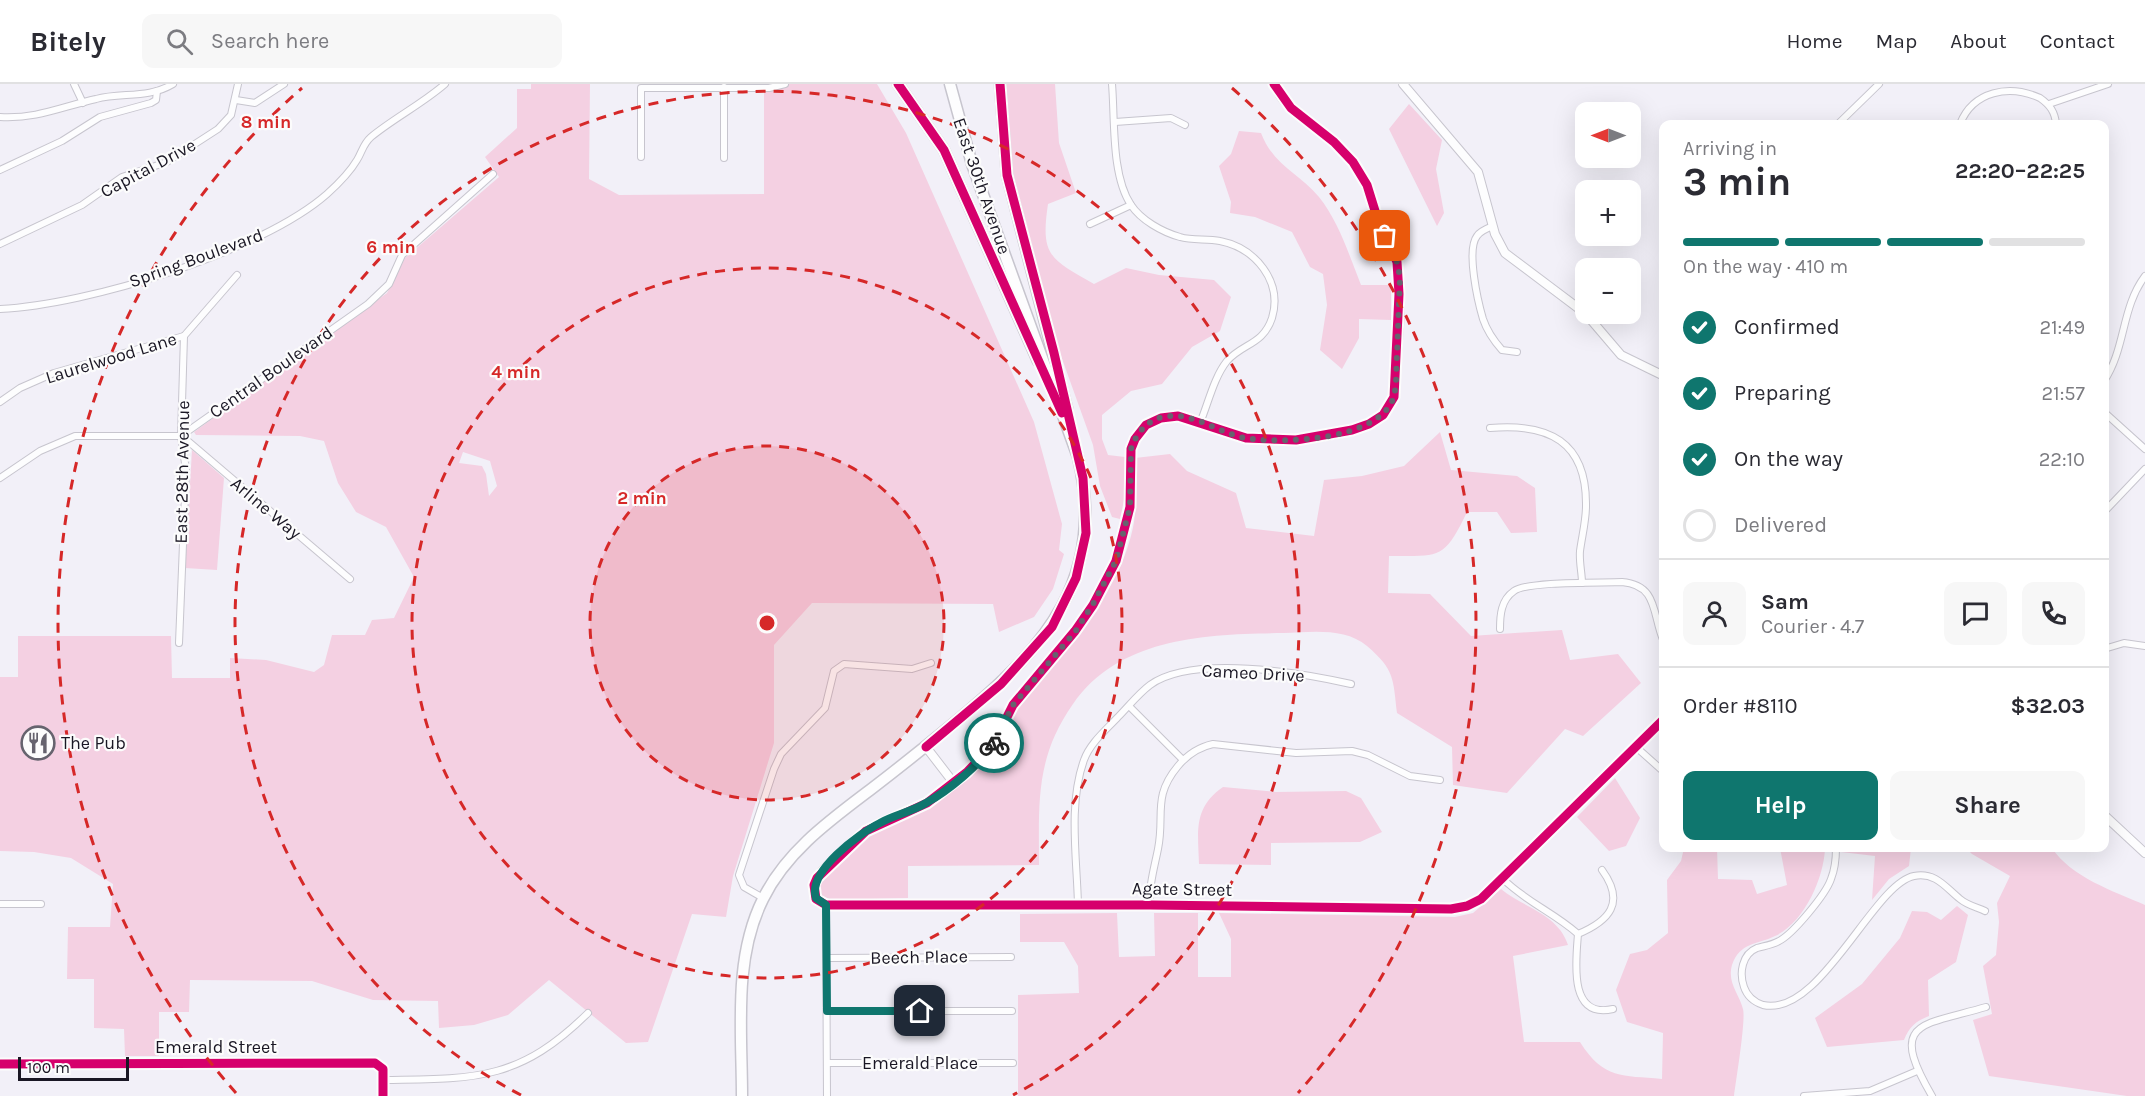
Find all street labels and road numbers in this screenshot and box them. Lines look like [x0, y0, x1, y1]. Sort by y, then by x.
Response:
street label: East 30th Avenue [948, 115, 1016, 257]
street label: Capital Drive [97, 134, 199, 202]
street label: Spring Boulevard [126, 224, 266, 292]
street label: Central Boulevard [205, 321, 337, 423]
street label: Laurelwood Lane [43, 328, 179, 388]
street label: East 28th Avenue [170, 400, 194, 544]
street label: Arline Way [226, 472, 306, 544]
street label: Cameo Drive [1201, 659, 1305, 687]
street label: Agate Street [1132, 877, 1232, 901]
street label: Beech Place [870, 945, 968, 969]
street label: Emerald Street [155, 1036, 277, 1058]
street label: Emerald Place [862, 1052, 978, 1074]

